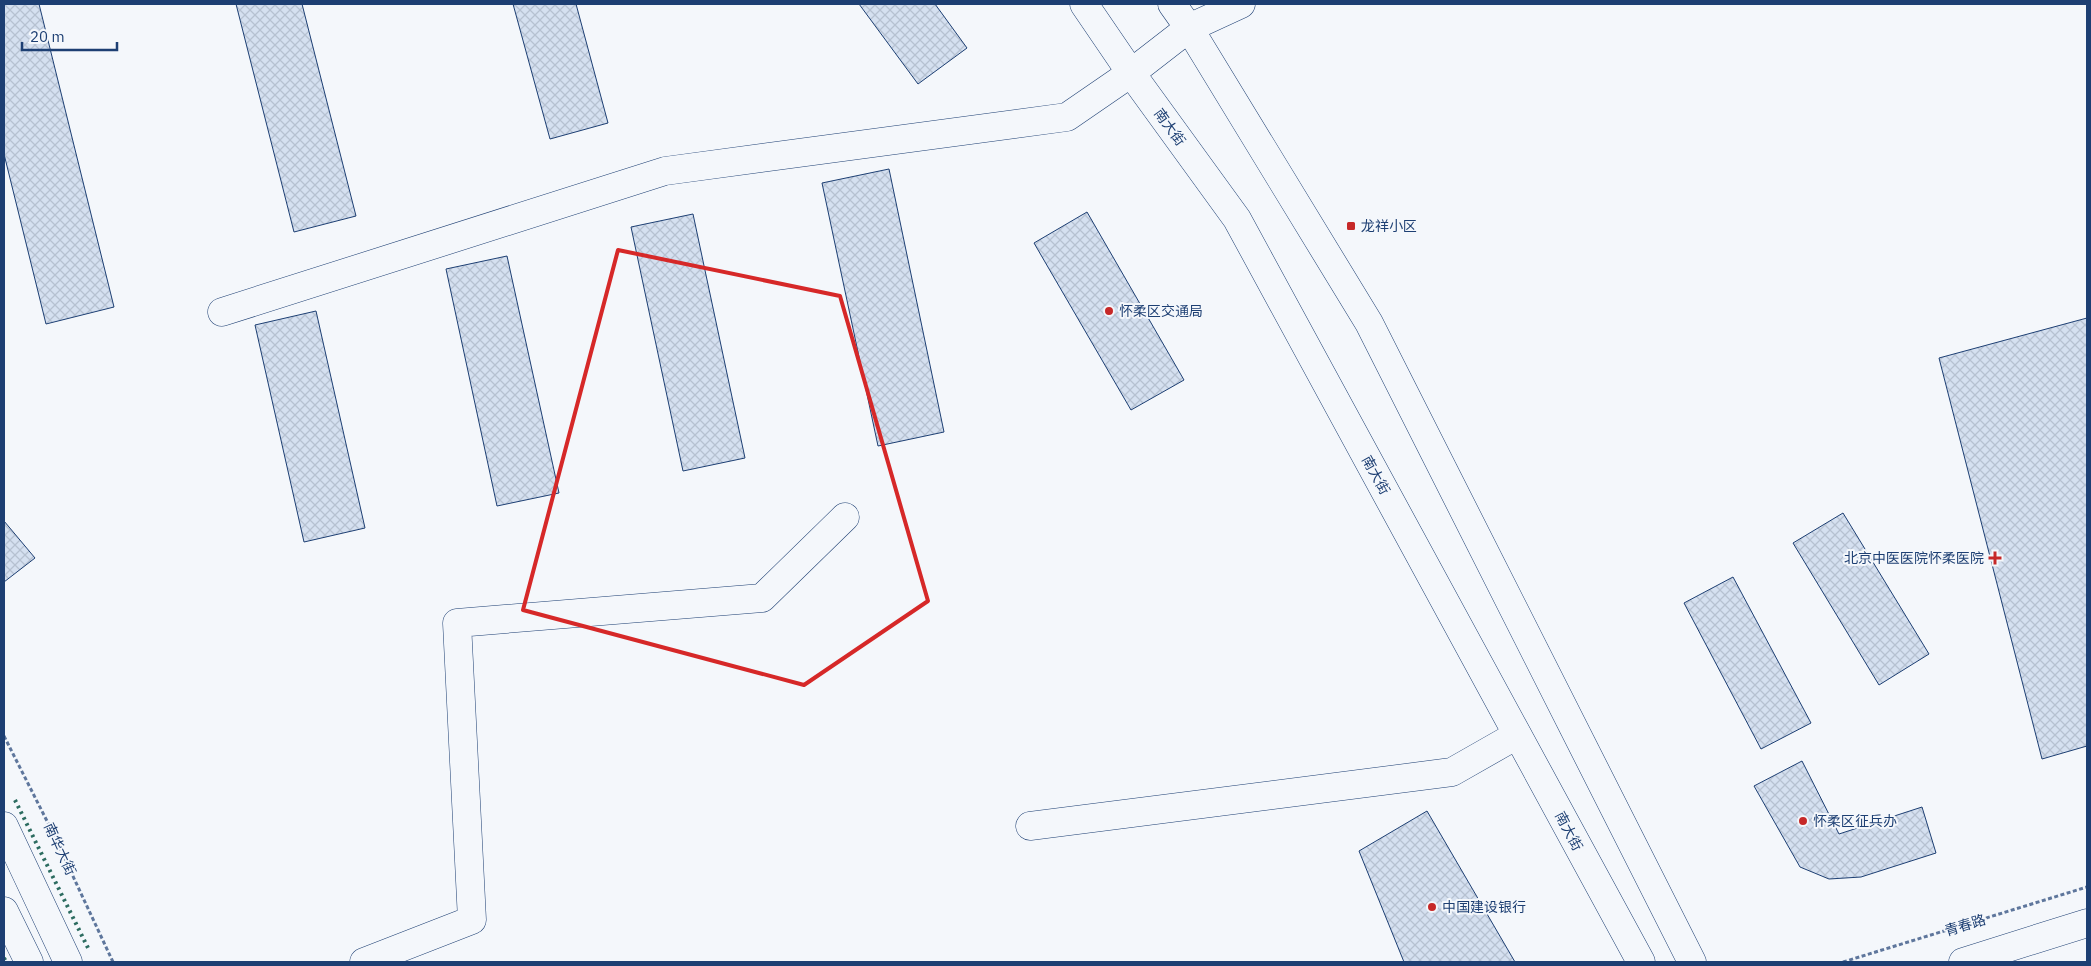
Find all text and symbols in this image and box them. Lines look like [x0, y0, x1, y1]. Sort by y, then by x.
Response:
scale bar [22, 20, 118, 52]
text: 20 m [30, 27, 65, 46]
street label: 南大街 [1150, 105, 1190, 149]
place label: 龙祥小区 [1361, 217, 1417, 235]
marker: 龙祥小区 [1345, 220, 1357, 232]
place label: 怀柔区交通局 [1119, 302, 1203, 320]
marker: 怀柔区交通局 [1103, 305, 1115, 317]
street label: 南大街 [1358, 452, 1394, 498]
place label: 北京中医医院怀柔医院 [1844, 549, 1984, 567]
marker: 北京中医医院怀柔医院 [1988, 551, 2002, 565]
street label: 南大街 [1551, 808, 1587, 854]
place label: 怀柔区征兵办 [1813, 812, 1897, 830]
marker: 怀柔区征兵办 [1797, 815, 1809, 827]
street label: 南华大街 [40, 820, 80, 878]
place label: 中国建设银行 [1442, 898, 1526, 916]
marker: 中国建设银行 [1426, 901, 1438, 913]
street label: 青春路 [1942, 910, 1988, 940]

